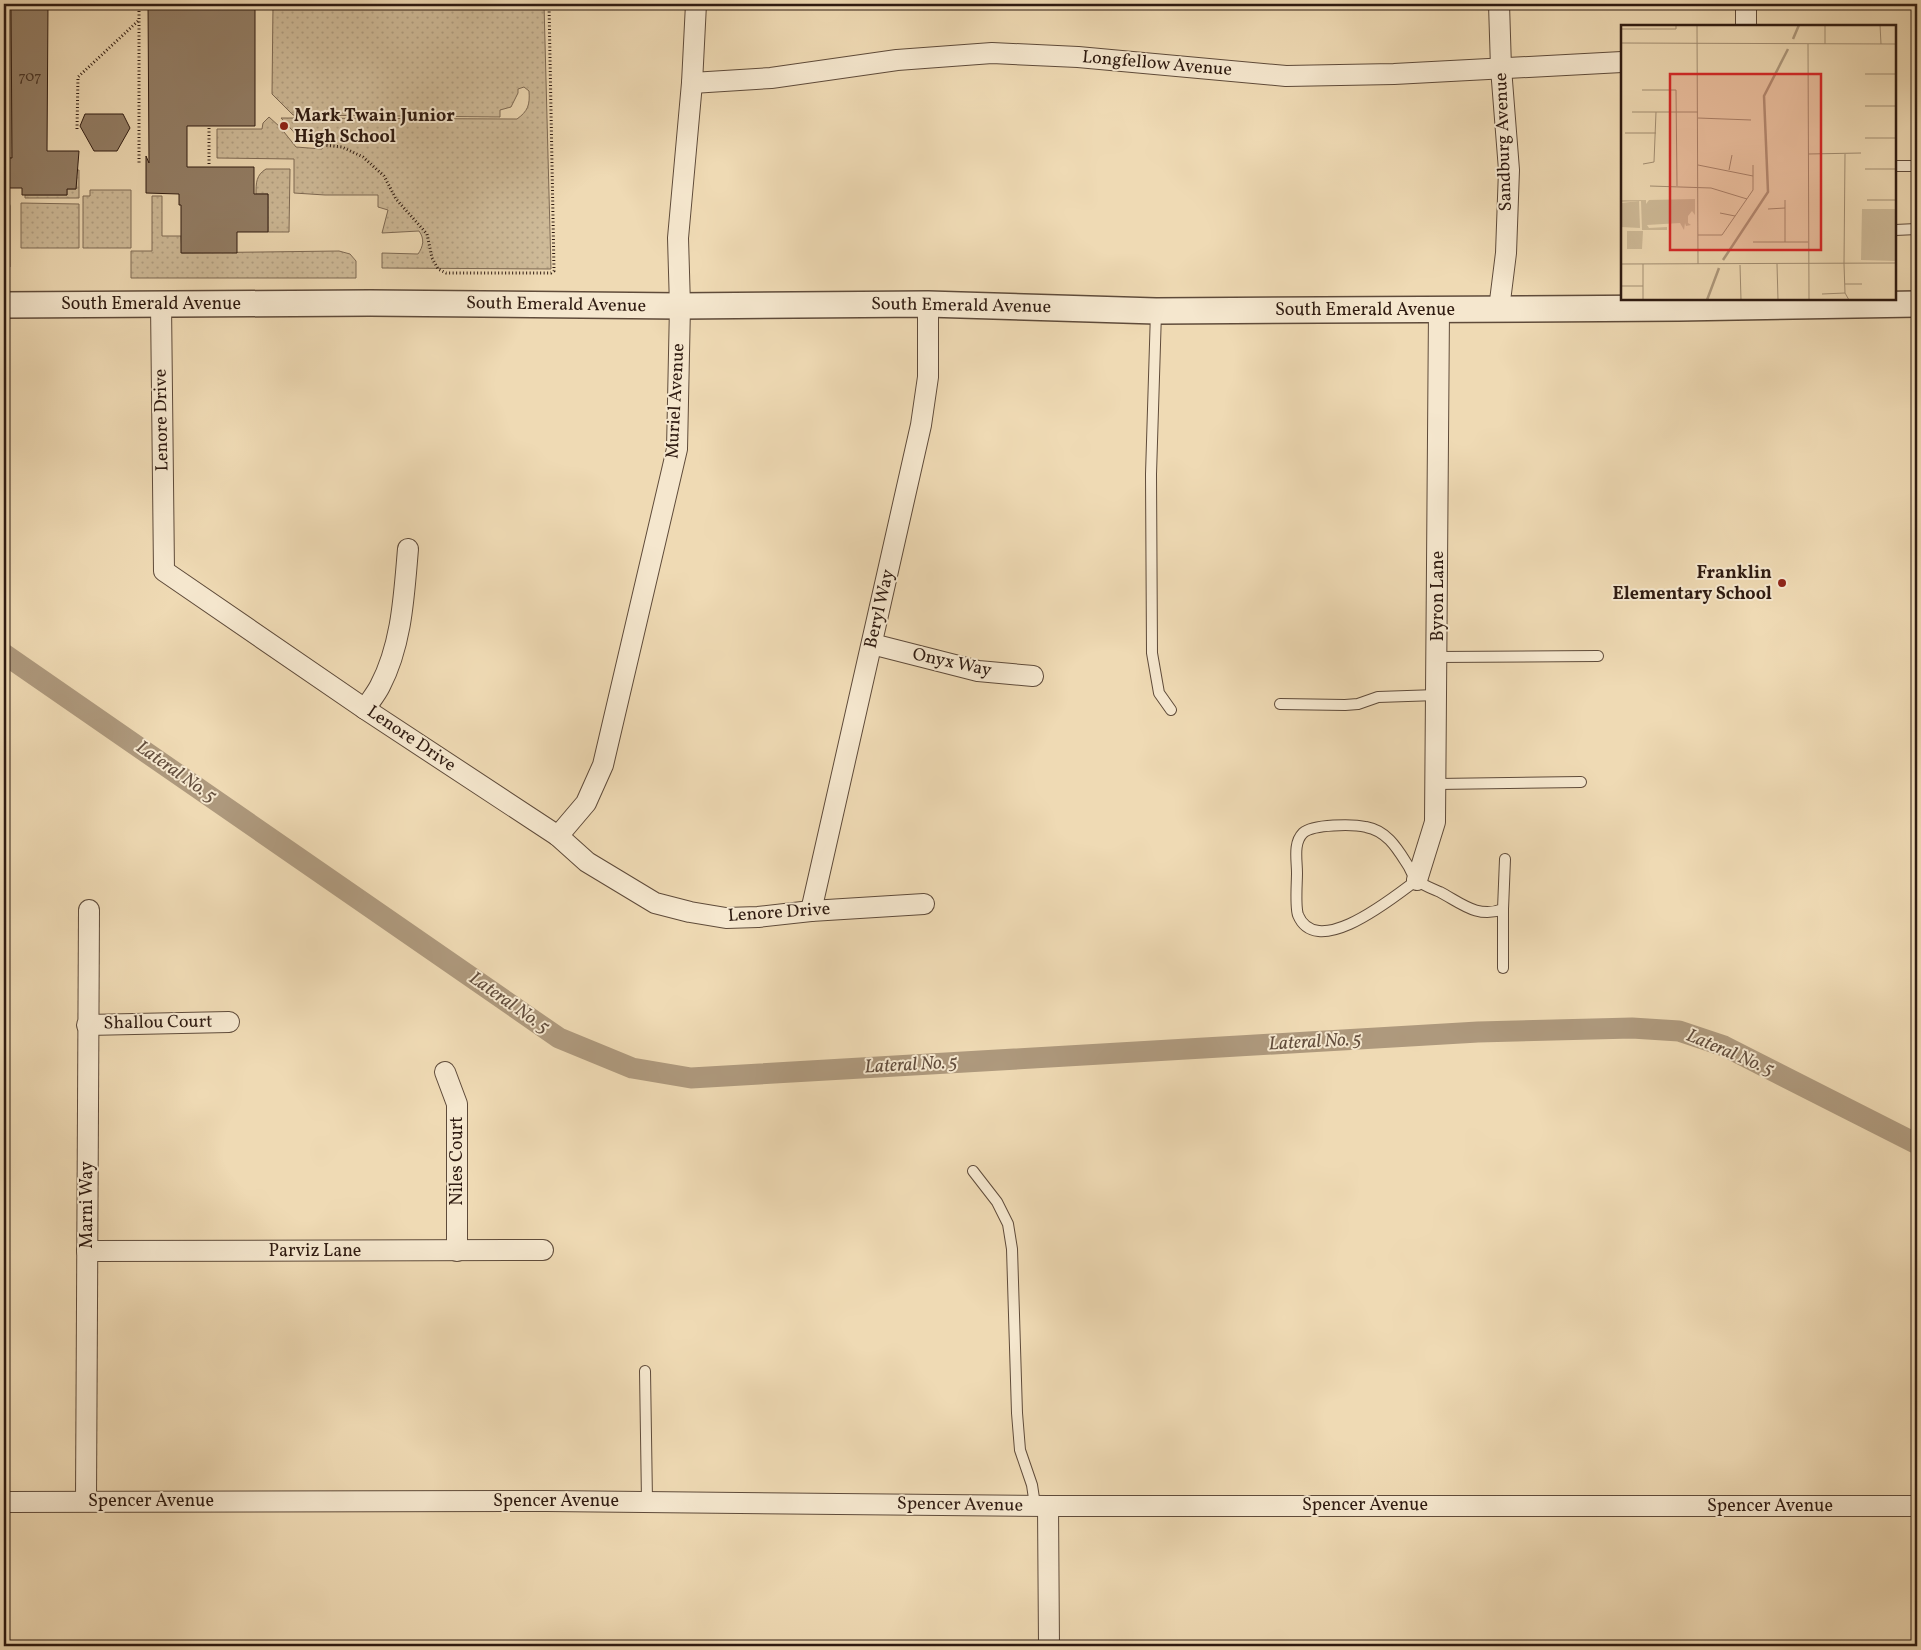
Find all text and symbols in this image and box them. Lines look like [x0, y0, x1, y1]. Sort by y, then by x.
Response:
inset map [1621, 25, 1896, 300]
street label: Longfellow Avenue [1081, 45, 1233, 83]
house number: 707 [19, 67, 41, 88]
street label: Sandburg Avenue [1489, 72, 1519, 212]
place label: Mark Twain Junior High School [294, 104, 455, 150]
marker: Mark Twain Junior High School [278, 120, 290, 132]
street label: South Emerald Avenue [466, 291, 646, 319]
street label: South Emerald Avenue [61, 292, 241, 317]
street label: South Emerald Avenue [871, 292, 1051, 320]
street label: South Emerald Avenue [1275, 298, 1455, 323]
street label: Muriel Avenue [660, 342, 692, 460]
street label: Lenore Drive [149, 369, 175, 471]
street label: Byron Lane [1426, 551, 1451, 641]
place label: Franklin Elementary School [1613, 561, 1772, 607]
street label: Beryl Way [859, 567, 901, 651]
marker: Franklin Elementary School [1776, 577, 1788, 589]
street label: Onyx Way [910, 642, 994, 684]
street label: Lenore Drive [361, 700, 461, 778]
water label: Lateral No. 5 [130, 735, 222, 809]
street label: Lenore Drive [727, 897, 831, 929]
water label: Lateral No. 5 [463, 966, 555, 1040]
street label: Shallou Court [103, 1010, 213, 1036]
water label: Lateral No. 5 [1682, 1023, 1778, 1083]
water label: Lateral No. 5 [1268, 1027, 1362, 1057]
water label: Lateral No. 5 [864, 1050, 958, 1080]
street label: Niles Court [445, 1116, 470, 1206]
street label: Marni Way [75, 1161, 100, 1249]
street label: Parviz Lane [269, 1239, 361, 1264]
street label: Spencer Avenue [88, 1489, 214, 1514]
street label: Spencer Avenue [493, 1489, 619, 1514]
street label: Spencer Avenue [897, 1491, 1023, 1519]
street label: Spencer Avenue [1302, 1493, 1428, 1518]
street label: Spencer Avenue [1707, 1494, 1833, 1519]

